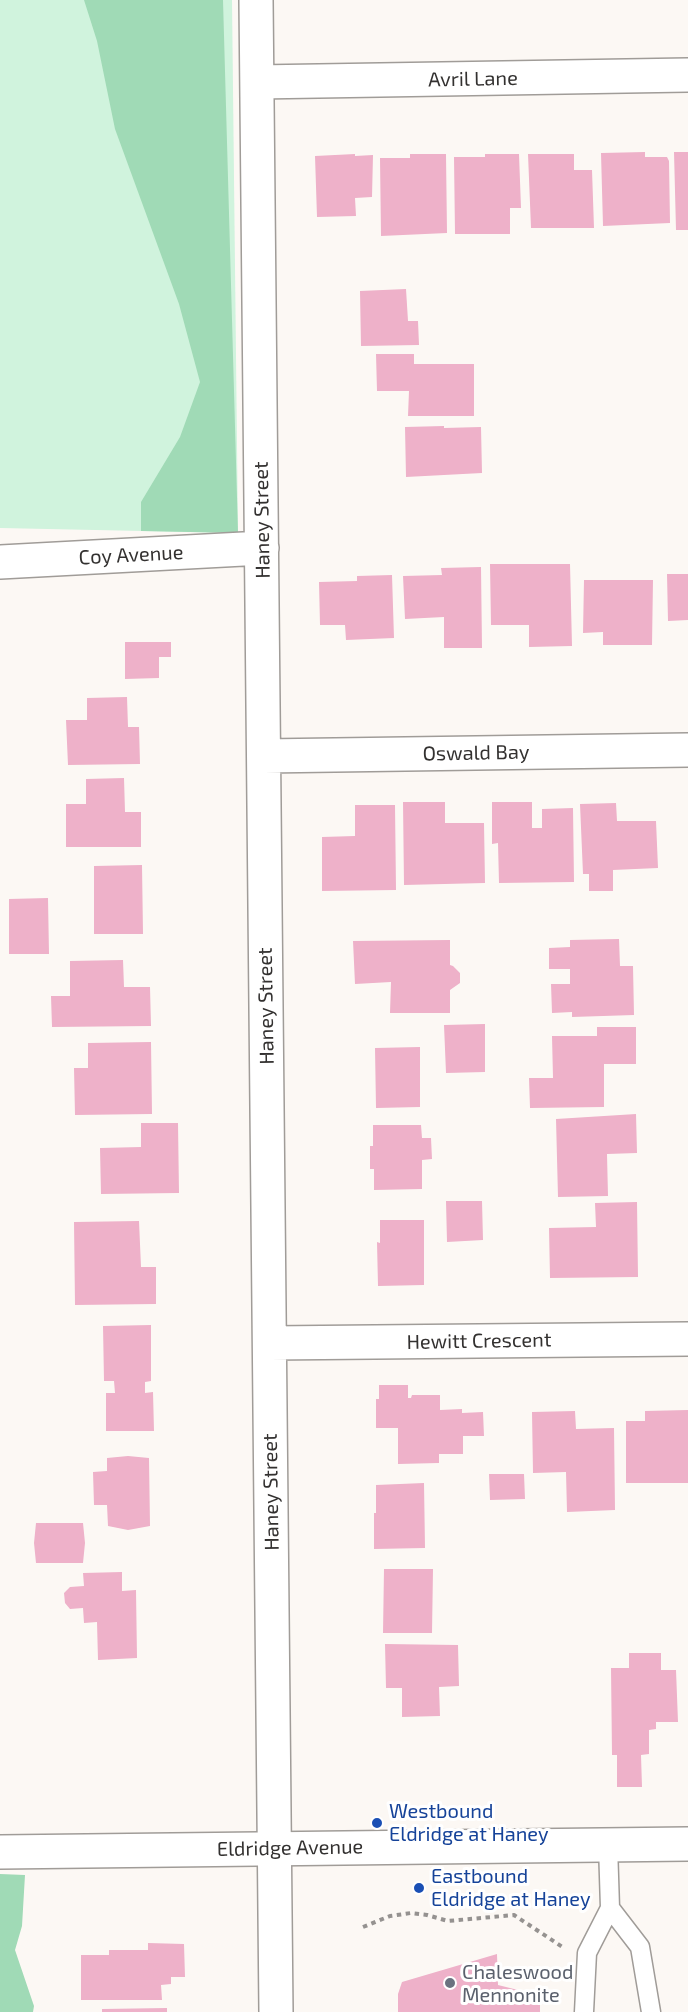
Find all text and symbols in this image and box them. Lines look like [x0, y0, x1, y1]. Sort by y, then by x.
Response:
street label: Avril Lane [428, 66, 518, 92]
street label: Haney Street [249, 461, 275, 579]
street label: Coy Avenue [78, 540, 184, 570]
street label: Oswald Bay [422, 740, 530, 766]
street label: Haney Street [253, 947, 279, 1065]
street label: Hewitt Crescent [406, 1328, 552, 1354]
street label: Haney Street [258, 1433, 284, 1551]
place label: Westbound Eldridge at Haney [389, 1799, 549, 1846]
marker: Westbound Eldridge at Haney [370, 1816, 384, 1830]
street label: Eldridge Avenue [217, 1835, 363, 1861]
place label: Eastbound Eldridge at Haney [431, 1864, 591, 1911]
marker: Eastbound Eldridge at Haney [412, 1881, 426, 1895]
place label: Chaleswood Mennonite [462, 1960, 573, 2007]
marker: Chaleswood Mennonite [443, 1976, 457, 1990]

